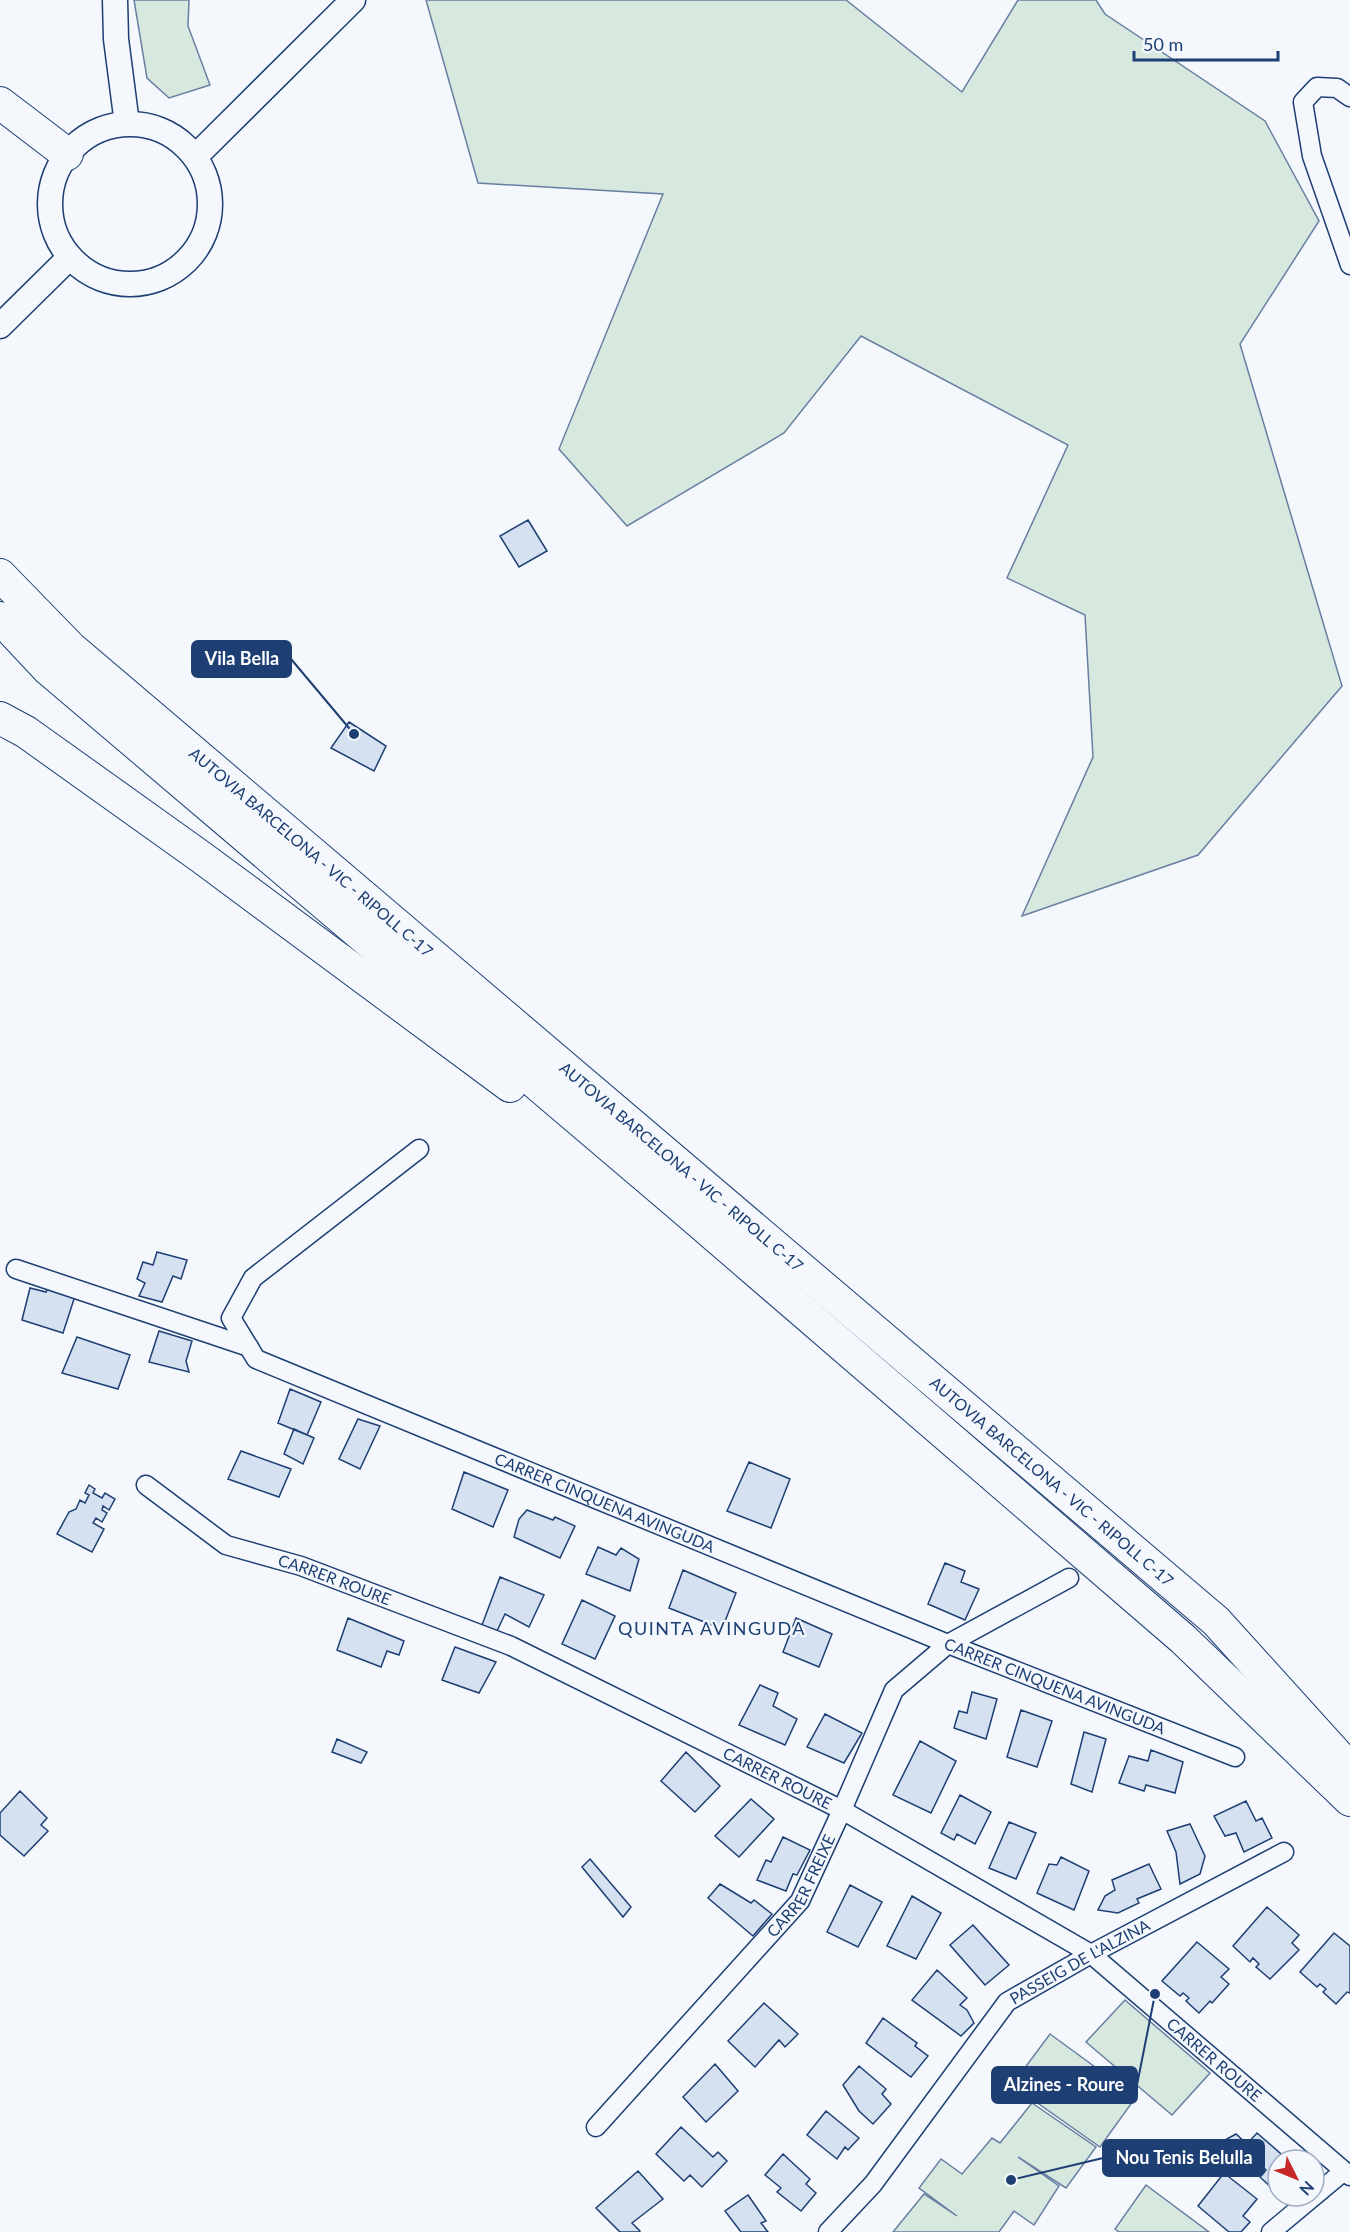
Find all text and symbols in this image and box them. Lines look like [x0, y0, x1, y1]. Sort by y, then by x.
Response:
scale bar [1134, 24, 1278, 62]
text: 50 m [1143, 33, 1183, 55]
callout: Vila Bella [192, 641, 291, 677]
text: Vila Bella [204, 647, 279, 669]
street label: AUTOVIA BARCELONA - VIC - RIPOLL C-17 [186, 743, 437, 960]
street label: AUTOVIA BARCELONA - VIC - RIPOLL C-17 [556, 1058, 807, 1275]
street label: AUTOVIA BARCELONA - VIC - RIPOLL C-17 [927, 1372, 1178, 1590]
street label: CARRER CINQUENA AVINGUDA [492, 1448, 718, 1556]
street label: CARRER ROURE [276, 1550, 394, 1608]
district label: QUINTA AVINGUDA [618, 1617, 806, 1639]
street label: CARRER CINQUENA AVINGUDA [942, 1633, 1168, 1738]
street label: CARRER ROURE [720, 1743, 835, 1812]
street label: CARRER FREIXE [762, 1831, 838, 1941]
street label: PASSEIG DE L'ALZINA [1006, 1915, 1153, 2008]
street label: CARRER ROURE [1163, 2013, 1266, 2105]
callout: Alzines - Roure [992, 2067, 1137, 2103]
text: Alzines - Roure [1003, 2073, 1125, 2095]
callout: Nou Tenis Belulla [1103, 2140, 1264, 2176]
text: Nou Tenis Belulla [1115, 2146, 1253, 2168]
north arrow [1266, 2148, 1326, 2208]
text: N [1296, 2178, 1318, 2200]

